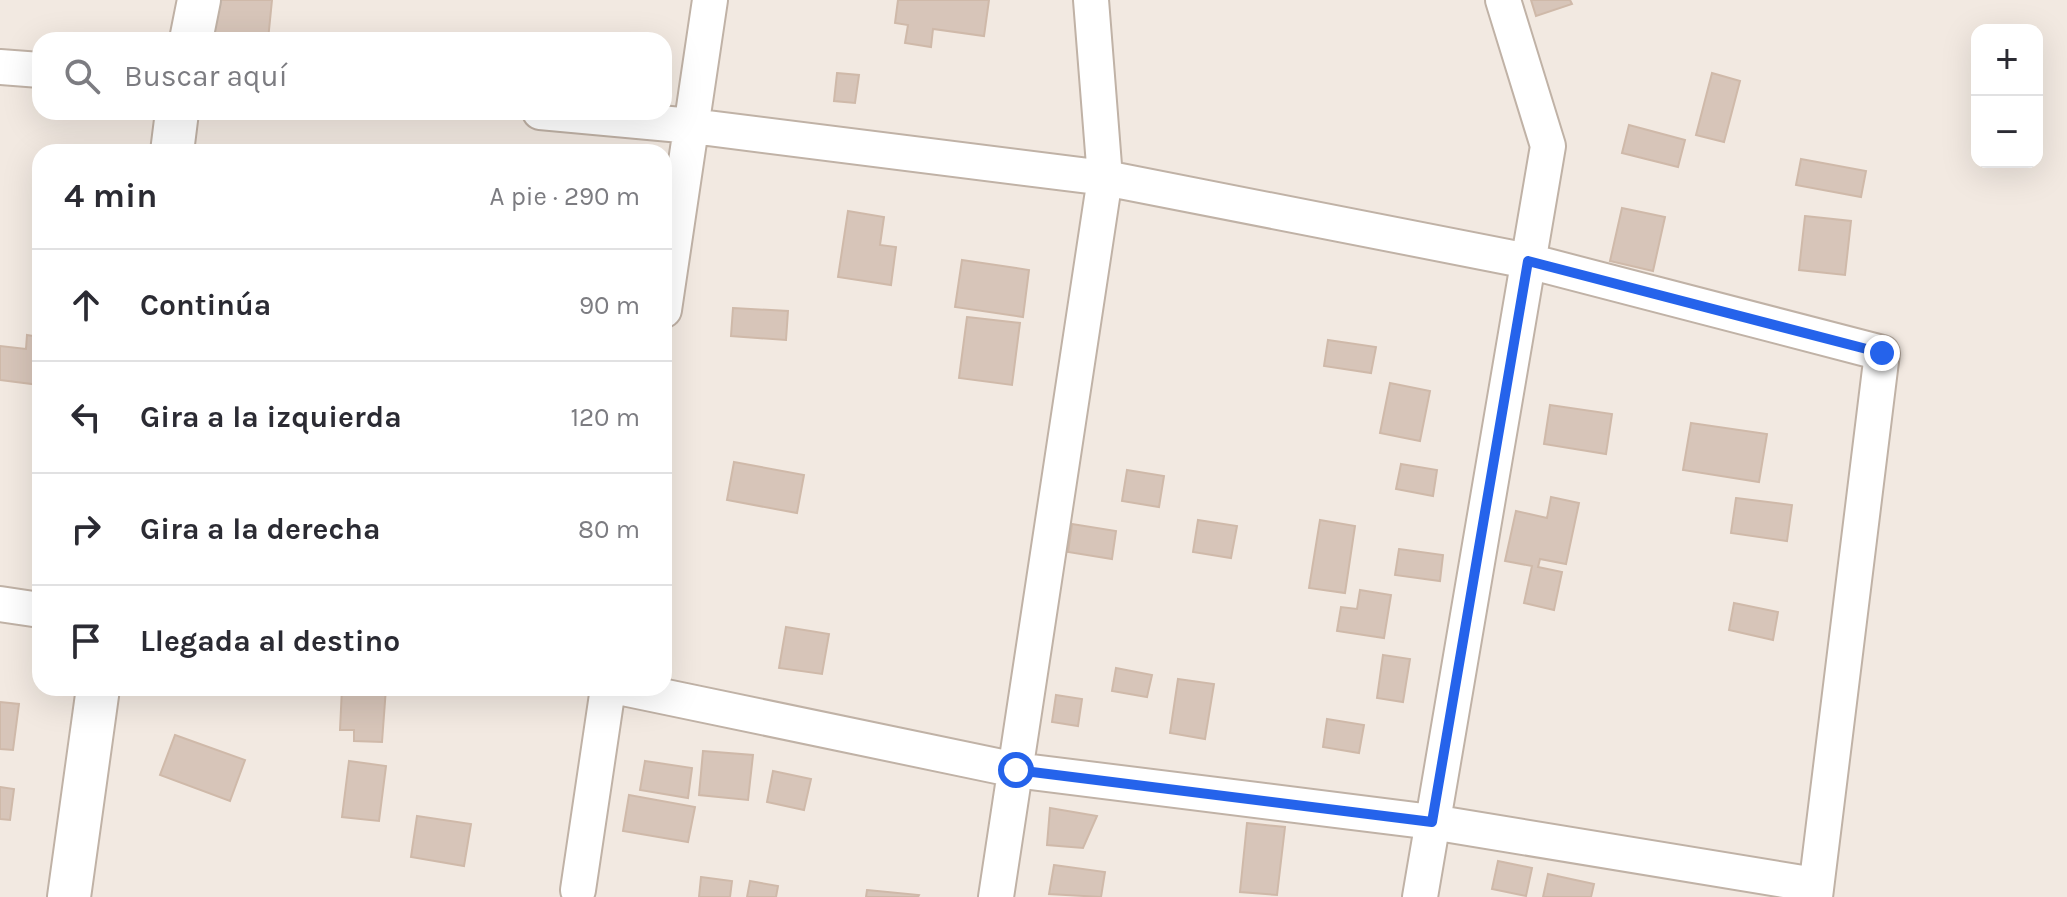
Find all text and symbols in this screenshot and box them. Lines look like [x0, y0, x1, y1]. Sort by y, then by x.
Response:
map controls [1971, 24, 2043, 168]
button: + [1971, 24, 2043, 96]
search box [32, 32, 672, 120]
icon: search [60, 54, 104, 98]
text: Buscar aquí [124, 58, 288, 94]
button: − [1971, 96, 2043, 168]
text: 4 min [64, 176, 157, 216]
text: A pie · 290 m [490, 181, 640, 212]
icon: ahead [64, 283, 108, 327]
text: Continúa [140, 287, 271, 323]
text: 90 m [579, 290, 640, 321]
route end [1864, 335, 1900, 371]
icon: left [64, 395, 108, 439]
text: Gira a la izquierda [140, 399, 402, 435]
text: 120 m [570, 402, 640, 433]
icon: right [64, 507, 108, 551]
text: Gira a la derecha [140, 511, 381, 547]
text: 80 m [578, 514, 640, 545]
icon: arrive [64, 619, 108, 663]
text: Llegada al destino [140, 623, 400, 659]
route start [998, 752, 1034, 788]

